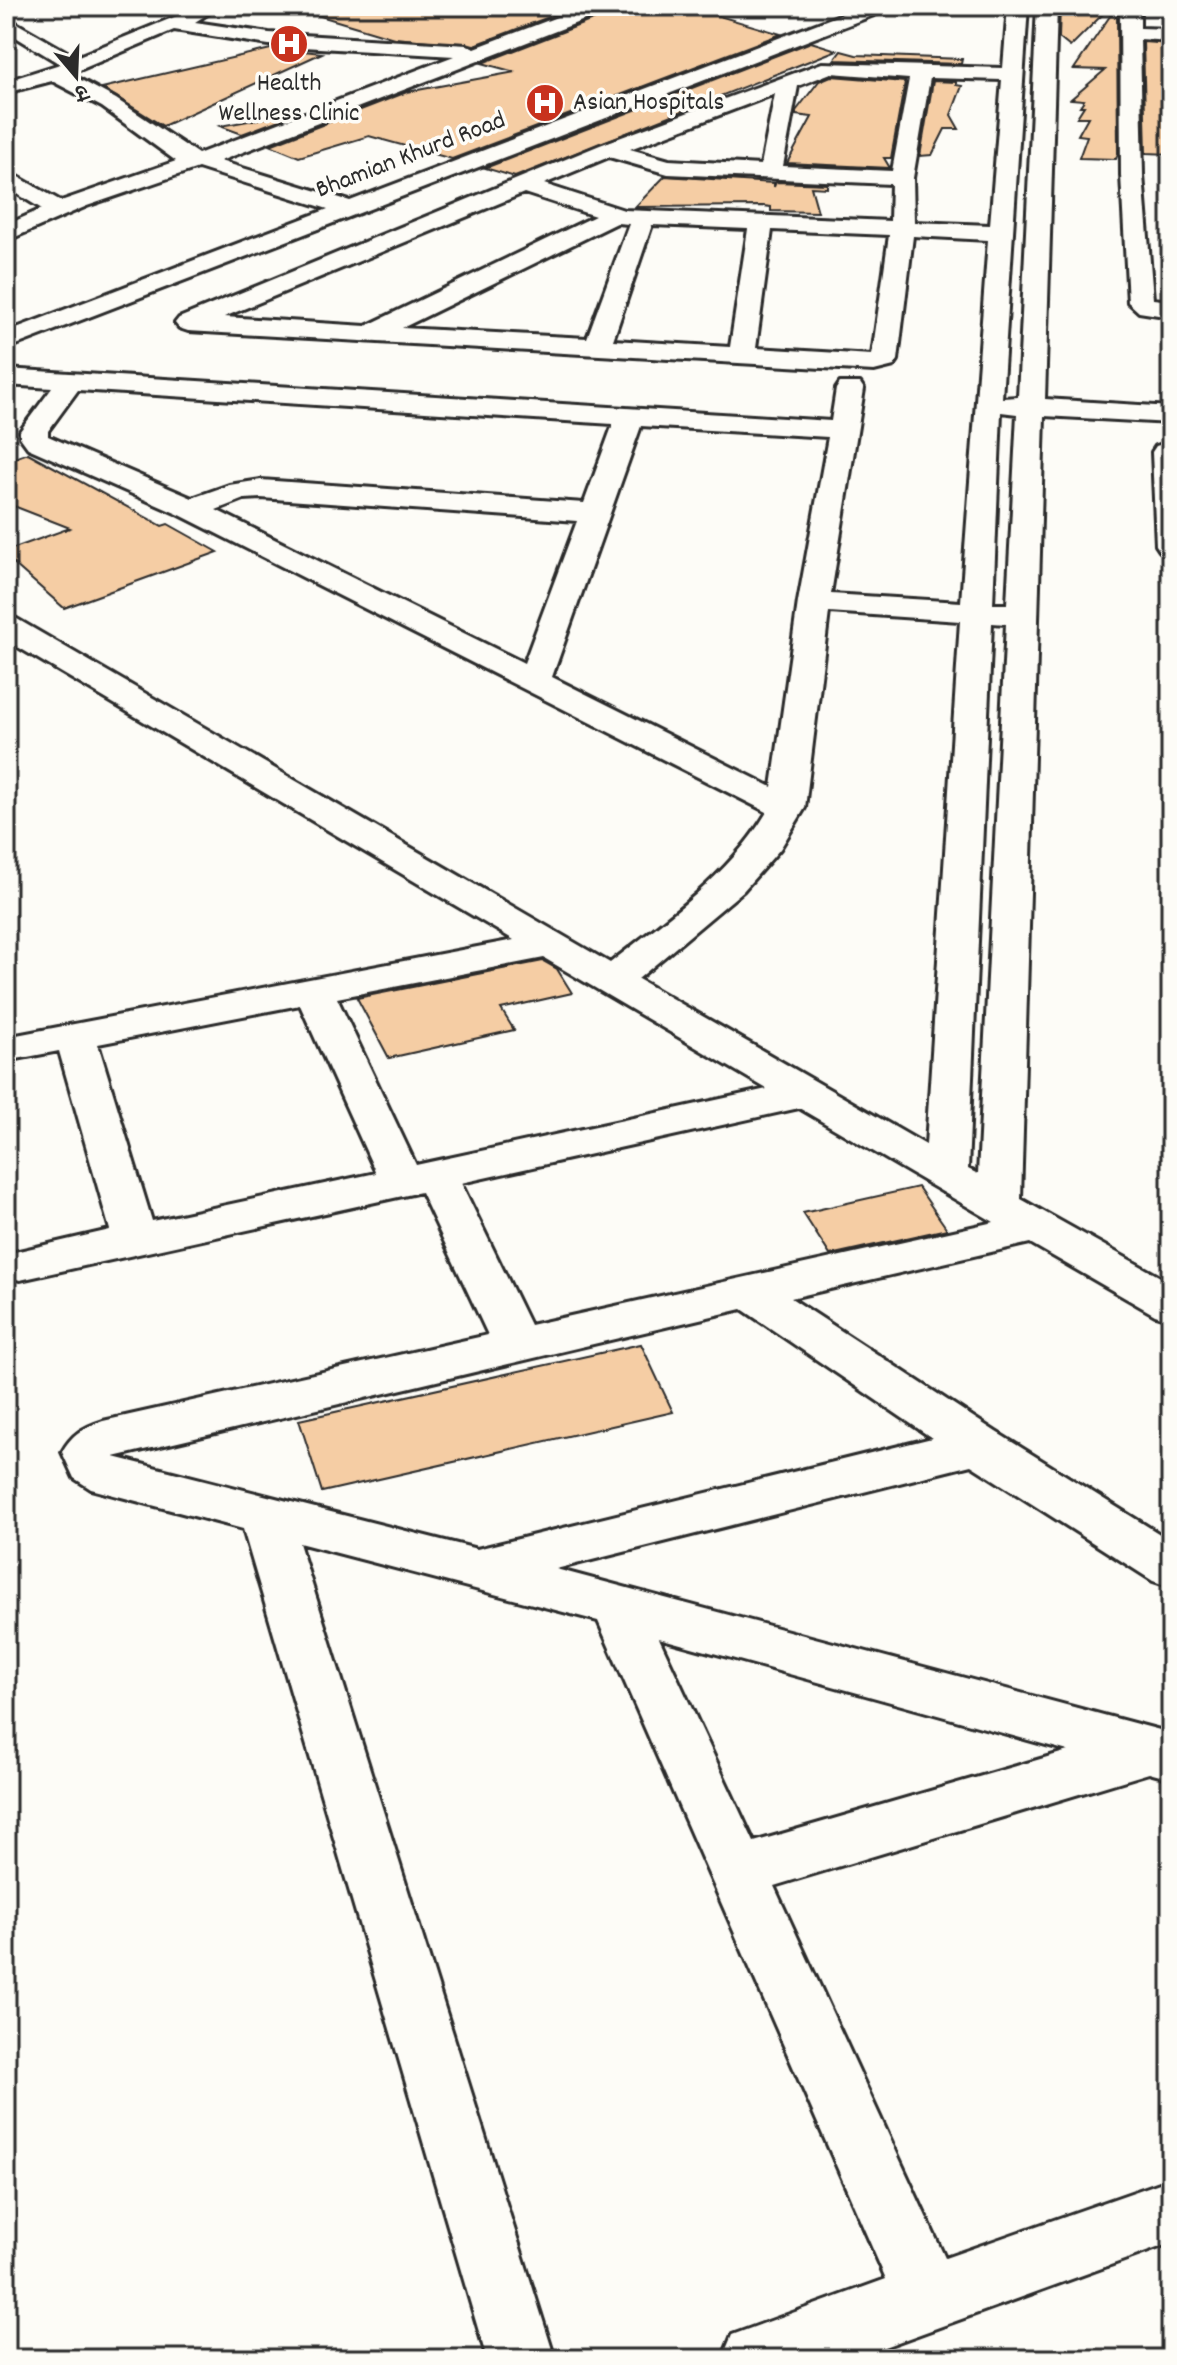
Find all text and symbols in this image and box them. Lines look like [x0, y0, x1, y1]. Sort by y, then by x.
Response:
hospital icon: Health Wellness Clinic [268, 23, 310, 65]
north arrow [36, 36, 116, 116]
place label: Health Wellness Clinic [218, 66, 360, 133]
text: उ [69, 75, 93, 109]
hospital icon: Asian Hospitals [524, 82, 566, 124]
place label: Asian Hospitals [573, 85, 725, 122]
street label: Bhamian Khurd Road [311, 103, 511, 209]

